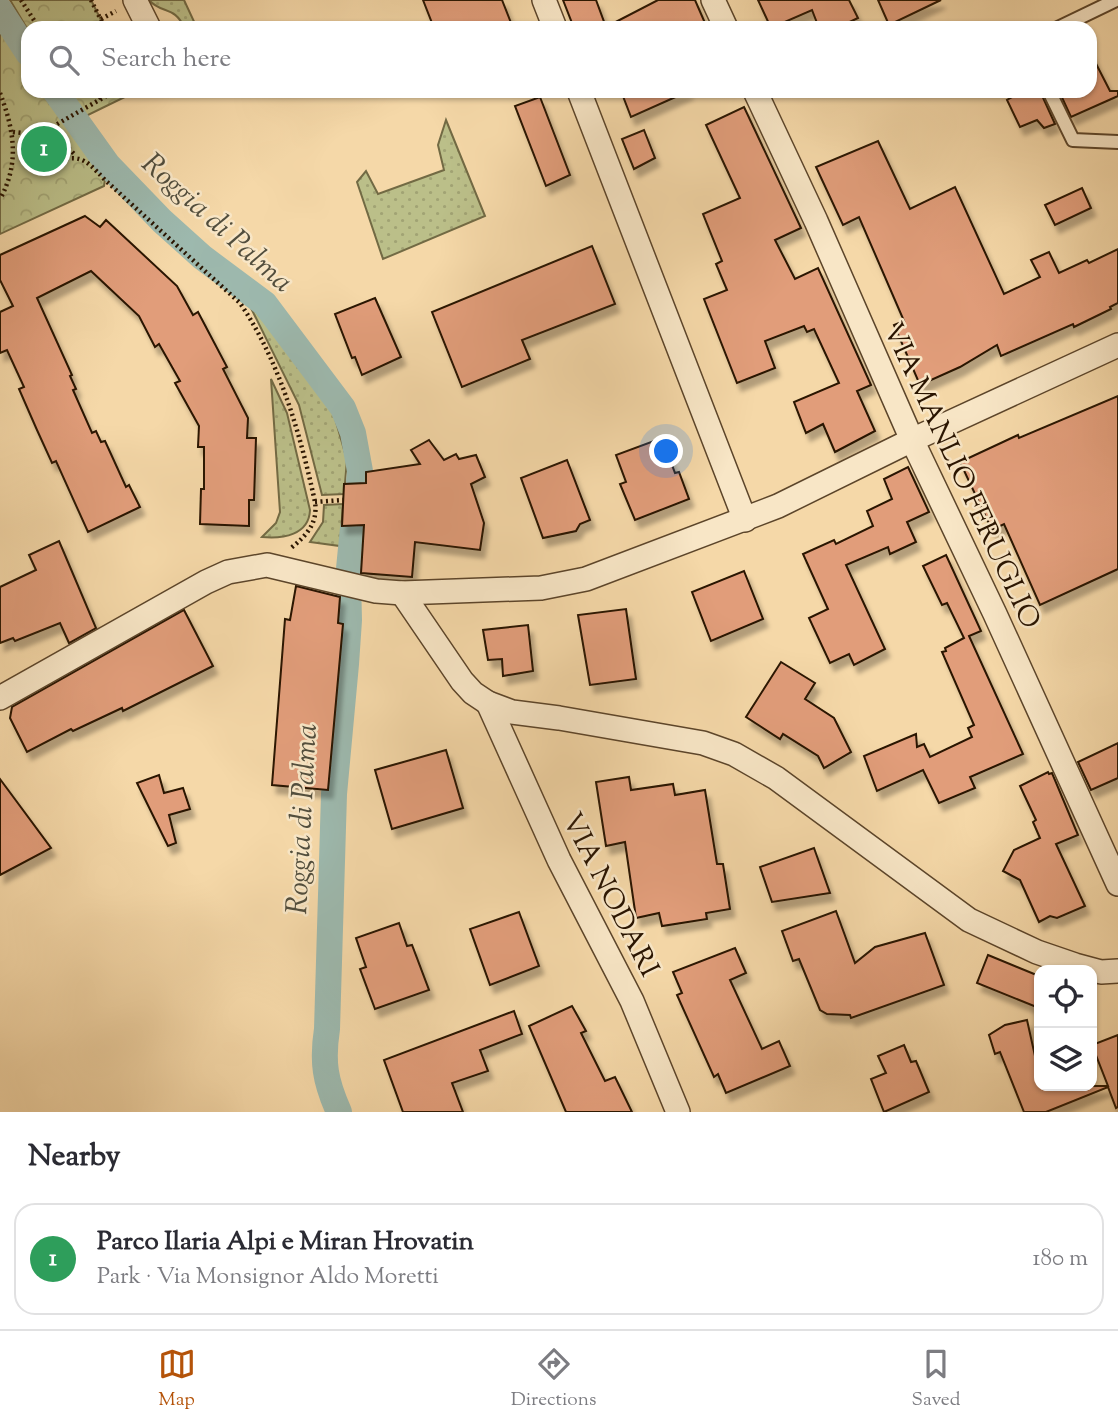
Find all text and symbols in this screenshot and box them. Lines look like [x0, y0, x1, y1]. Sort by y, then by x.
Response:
search box [21, 21, 1097, 98]
icon: search [45, 41, 83, 79]
text: Search here [101, 41, 231, 78]
pin: 1 [21, 123, 67, 175]
water label: Roggia di Palma [131, 144, 302, 304]
street label: VIA MANLIO FERUGLIO [872, 317, 1049, 636]
your location [649, 434, 683, 468]
water label: Roggia di Palma [277, 723, 330, 916]
street label: VIA NODARI [551, 806, 668, 984]
map controls [1034, 965, 1097, 1091]
button: locate [1034, 965, 1097, 1028]
button: layers [1034, 1028, 1097, 1091]
text: Nearby [28, 1136, 120, 1179]
text: Parco Ilaria Alpi e Miran Hrovatin [97, 1224, 474, 1261]
text: 1 [49, 1243, 57, 1276]
text: 180 m [1033, 1243, 1088, 1276]
text: Park · Via Monsignor Aldo Moretti [97, 1261, 439, 1294]
tab: Map [158, 1345, 196, 1414]
tab: Directions [511, 1345, 596, 1414]
tab: Saved [912, 1345, 960, 1414]

